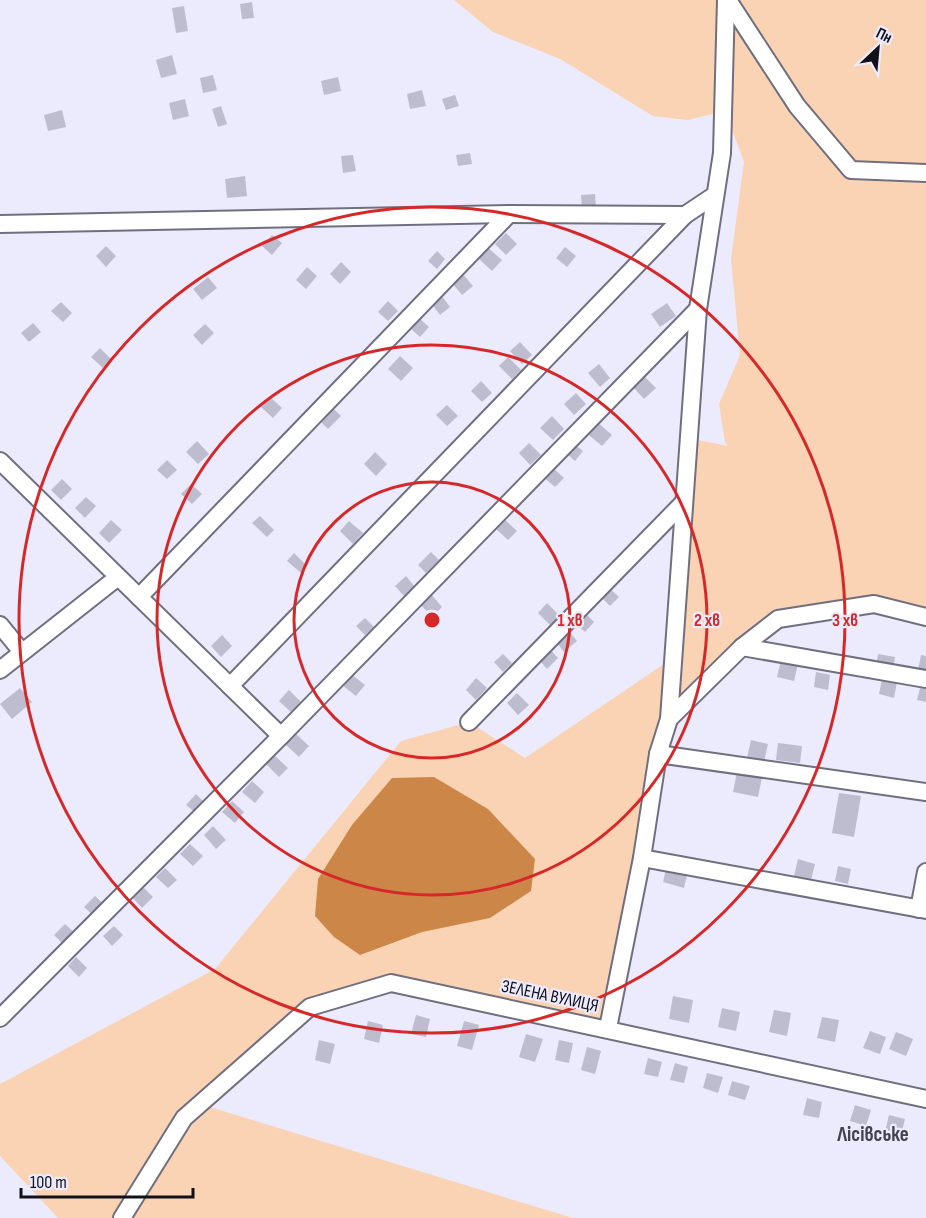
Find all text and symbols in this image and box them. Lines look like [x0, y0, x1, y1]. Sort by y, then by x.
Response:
north arrow [848, 18, 908, 78]
text: Пн [873, 24, 895, 48]
centre of rings [422, 610, 442, 630]
text: 1 хв [557, 610, 583, 631]
text: 2 хв [694, 610, 720, 631]
text: 3 хв [832, 610, 858, 631]
street label: ЗЕЛЕНА ВУЛИЦЯ [500, 975, 600, 1017]
district label: Лісівське [836, 1122, 909, 1147]
scale bar [21, 1161, 194, 1199]
text: 100 m [30, 1172, 67, 1193]

